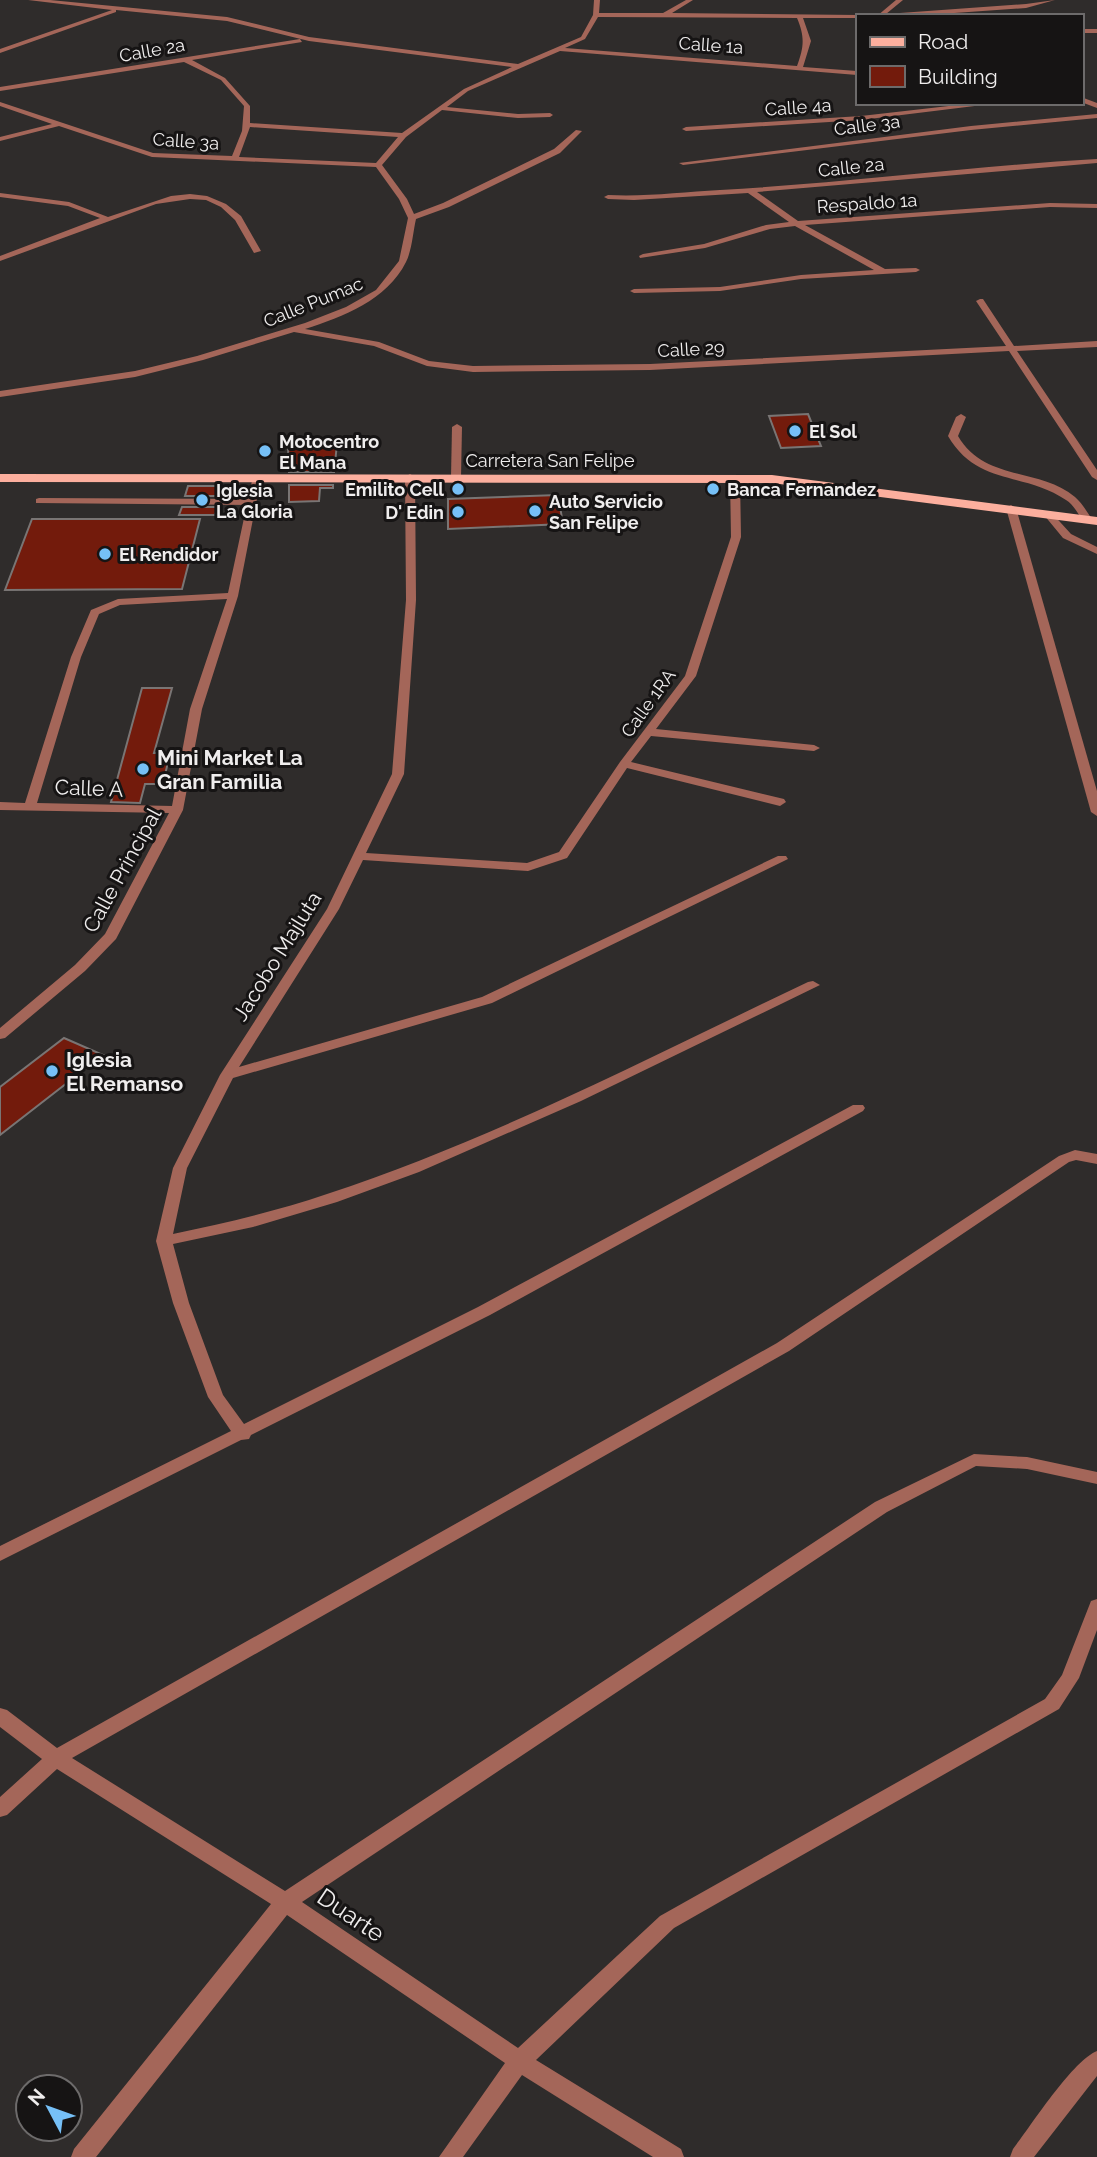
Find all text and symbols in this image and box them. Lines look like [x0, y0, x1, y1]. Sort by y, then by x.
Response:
legend [856, 14, 1083, 105]
text: Road [918, 29, 968, 54]
street label: Calle 1a [678, 32, 744, 58]
street label: Calle 2a [118, 34, 186, 66]
text: Building [918, 64, 998, 89]
street label: Calle 4a [764, 94, 832, 120]
street label: Calle 3a [833, 111, 901, 139]
street label: Calle 3a [152, 128, 220, 154]
street label: Calle 2a [817, 153, 885, 181]
street label: Respaldo 1a [816, 189, 918, 217]
street label: Calle Pumac [260, 273, 366, 331]
street label: Calle 29 [657, 337, 725, 361]
place label: El Sol [809, 421, 857, 442]
marker: El Sol [787, 423, 803, 439]
place label: Motocentro El Mana [279, 431, 379, 473]
marker: Motocentro El Mana [257, 443, 273, 459]
street label: Carretera San Felipe [466, 450, 635, 471]
place label: Emilito Cell [345, 479, 444, 500]
place label: Banca Fernandez [727, 479, 876, 500]
place label: Iglesia La Gloria [216, 480, 293, 522]
marker: Emilito Cell [450, 481, 466, 497]
marker: Banca Fernandez [705, 481, 721, 497]
place label: Auto Servicio San Felipe [549, 491, 663, 533]
marker: Iglesia La Gloria [194, 492, 210, 508]
place label: D' Edin [385, 502, 444, 523]
marker: Auto Servicio San Felipe [527, 503, 543, 519]
marker: D' Edin [450, 504, 466, 520]
place label: El Rendidor [119, 544, 218, 565]
marker: El Rendidor [97, 546, 113, 562]
street label: Calle 1RA [616, 665, 680, 741]
place label: Mini Market La Gran Familia [157, 745, 303, 794]
marker: Mini Market La Gran Familia [135, 761, 151, 777]
street label: Calle A [54, 774, 124, 802]
street label: Calle Principal [78, 803, 167, 937]
street label: Jacobo Majluta [227, 887, 327, 1025]
place label: Iglesia El Remanso [66, 1047, 184, 1096]
marker: Iglesia El Remanso [44, 1063, 60, 1079]
street label: Duarte [312, 1882, 390, 1948]
north arrow [14, 2073, 84, 2143]
text: N [23, 2084, 49, 2110]

